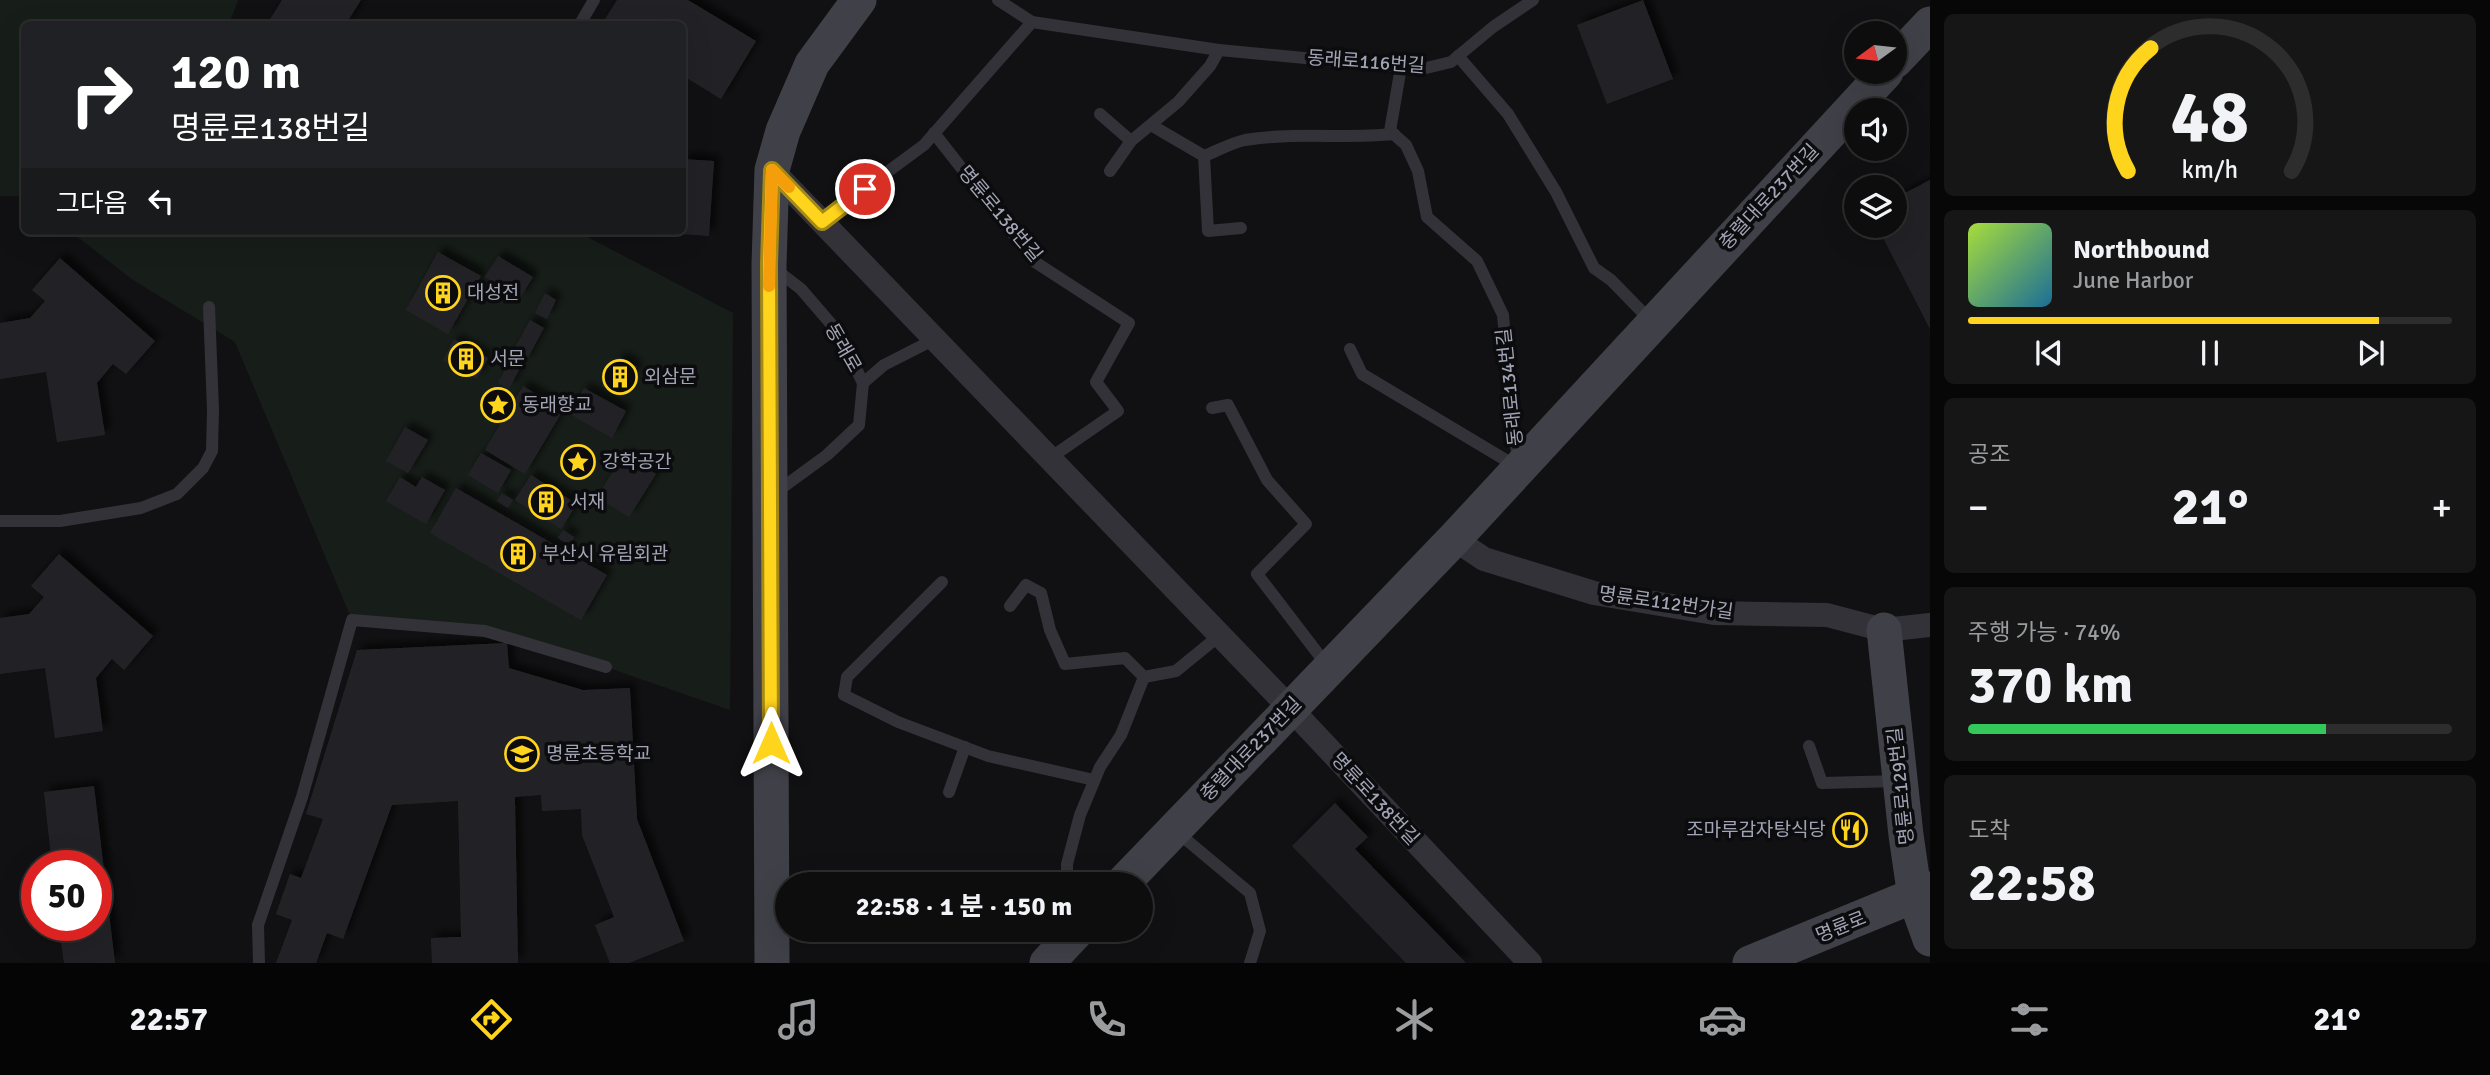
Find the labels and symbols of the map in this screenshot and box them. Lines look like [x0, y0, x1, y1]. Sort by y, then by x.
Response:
north arrow [1844, 21, 1908, 84]
street label: 동래로116번길 [1306, 46, 1426, 78]
street label: 충렬대로237번길 [1714, 139, 1824, 255]
pin [835, 159, 895, 219]
street label: 명륜로138번길 [953, 161, 1047, 267]
building icon: 대성전 [424, 274, 462, 312]
place label: 대성전 [467, 281, 519, 305]
street label: 동래로 [819, 319, 867, 377]
street label: 동래로134번길 [1492, 327, 1528, 447]
building icon: 서문 [447, 340, 485, 378]
place label: 서문 [490, 347, 525, 371]
building icon: 외삼문 [601, 358, 639, 396]
place label: 외삼문 [644, 365, 696, 389]
place icon: 동래향교 [479, 386, 517, 424]
place label: 동래향교 [522, 393, 592, 417]
place icon: 강학공간 [559, 443, 597, 481]
place label: 강학공간 [602, 450, 672, 474]
building icon: 서재 [527, 483, 565, 521]
place label: 서재 [570, 490, 605, 514]
building icon: 부산시 유림회관 [499, 535, 537, 573]
place label: 부산시 유림회관 [542, 542, 669, 566]
street label: 명륜로112번가길 [1597, 582, 1735, 624]
street label: 충렬대로237번길 [1195, 692, 1307, 806]
position arrow [734, 706, 808, 780]
street label: 명륜로129번길 [1883, 726, 1919, 846]
school or university icon: 명륜초등학교 [503, 735, 541, 773]
place label: 명륜초등학교 [546, 742, 651, 766]
street label: 명륜로138번길 [1326, 748, 1424, 850]
restaurant icon: 조마루감자탕식당 [1831, 811, 1869, 849]
place label: 조마루감자탕식당 [1686, 818, 1826, 842]
speed limit sign: 50 [21, 850, 112, 941]
street label: 명륜로 [1812, 906, 1870, 948]

